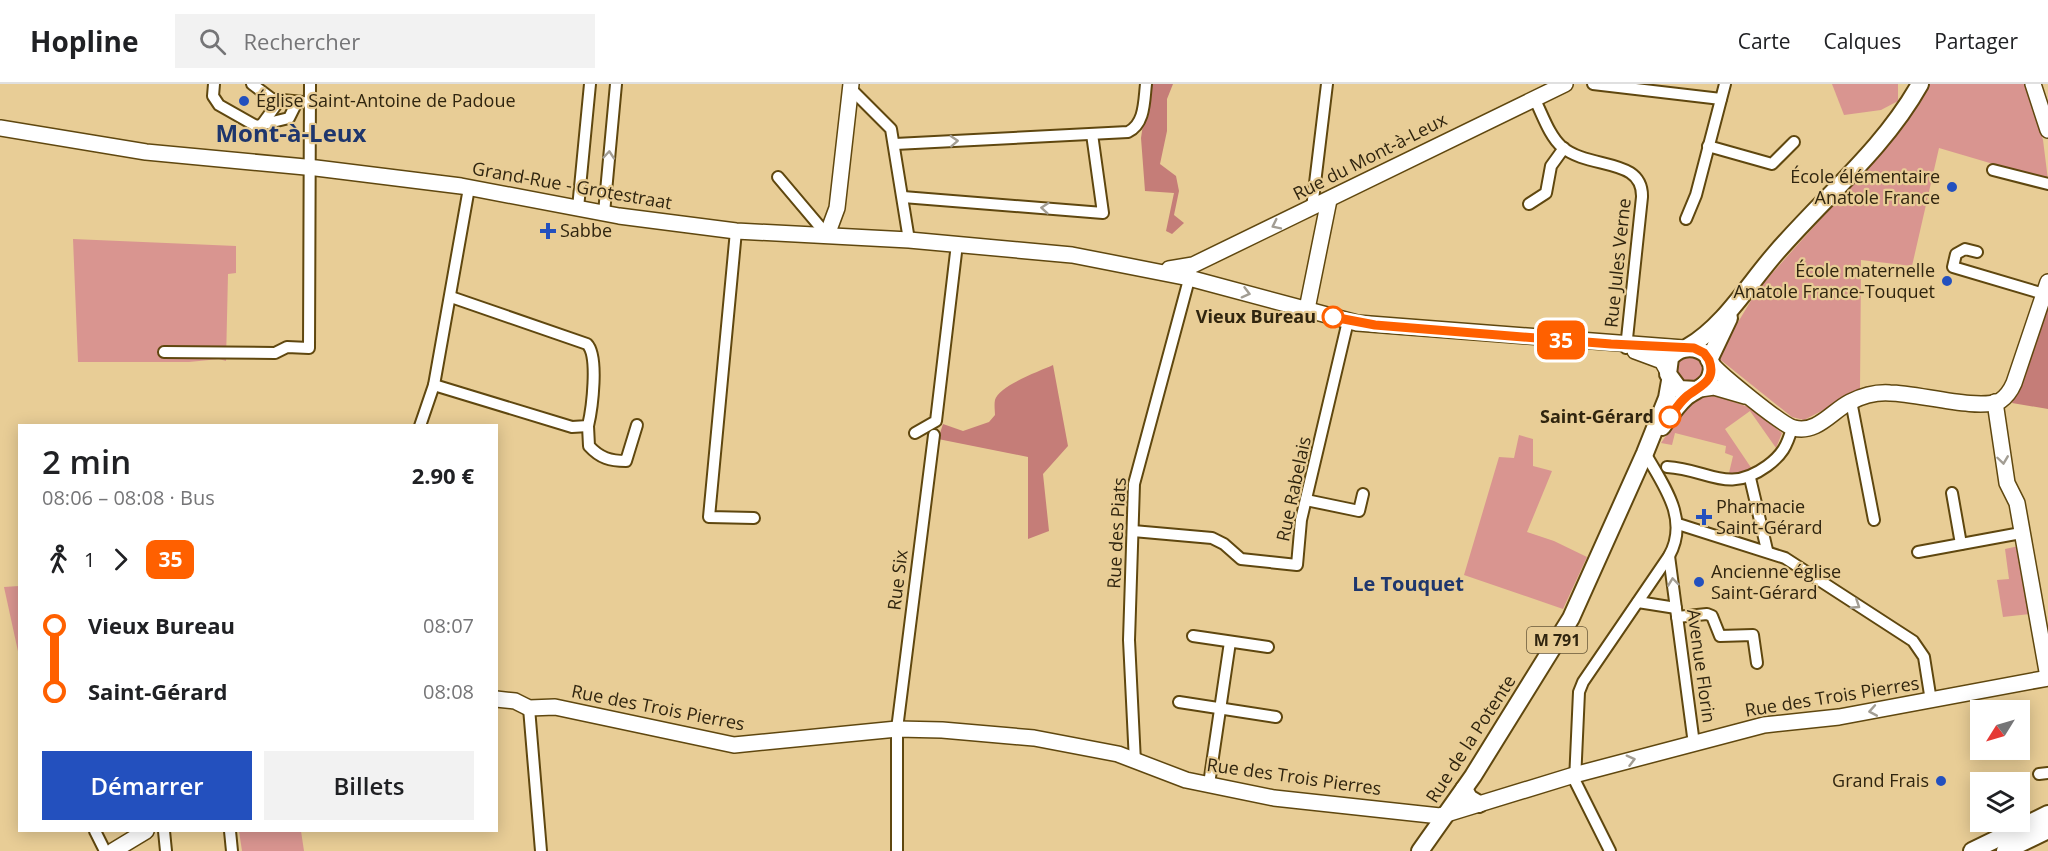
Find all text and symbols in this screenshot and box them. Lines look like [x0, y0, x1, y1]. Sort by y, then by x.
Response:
search box [175, 14, 595, 68]
text: Hopline [30, 22, 139, 60]
icon: search [196, 25, 229, 58]
text: Rechercher [244, 26, 360, 56]
text: Carte [1738, 27, 1790, 55]
text: Calques [1823, 27, 1901, 55]
text: Partager [1934, 27, 2018, 55]
place label: Église Saint-Antoine de Padoue [256, 88, 516, 112]
marker: Église Saint-Antoine de Padoue [237, 94, 251, 108]
street label: Rue du Mont-à-Leux [1289, 107, 1451, 205]
district label: Mont-à-Leux [215, 116, 367, 149]
one-way arrow [949, 135, 958, 148]
one-way arrow [602, 150, 615, 159]
street label: Grand-Rue - Grotestraat [470, 156, 674, 214]
place label: École élémentaire Anatole France [1790, 164, 1940, 209]
marker: École élémentaire Anatole France [1945, 180, 1959, 194]
street label: Rue Jules Verne [1598, 197, 1636, 329]
one-way arrow [1041, 202, 1050, 215]
place label: Sabbe [560, 218, 612, 242]
one-way arrow [1271, 218, 1282, 230]
marker: Sabbe [541, 224, 555, 238]
place label: École maternelle Anatole France-Touquet [1733, 258, 1935, 303]
marker: École maternelle Anatole France-Touquet [1940, 274, 1954, 288]
one-way arrow [1240, 285, 1250, 298]
place label: Vieux Bureau [1196, 304, 1316, 328]
marker: Vieux Bureau [1322, 306, 1344, 328]
line badge: 35 [1534, 320, 1588, 360]
text: 35 [1549, 326, 1573, 354]
place label: Saint-Gérard [1540, 404, 1654, 428]
marker: Saint-Gérard [1659, 406, 1681, 428]
street label: Rue Rabelais [1270, 434, 1316, 544]
text: 2 min [42, 439, 131, 484]
one-way arrow [1997, 456, 2009, 465]
text: 2.90 € [412, 460, 474, 490]
street label: Rue des Piats [1101, 477, 1131, 589]
text: 08:06 – 08:08 · Bus [42, 484, 215, 511]
place label: Pharmacie Saint-Gérard [1716, 494, 1823, 539]
marker: Pharmacie Saint-Gérard [1697, 510, 1711, 524]
icon: walk [42, 543, 75, 576]
icon: forward [104, 543, 137, 576]
text: 35 [158, 545, 182, 573]
text: 1 [84, 546, 95, 573]
street label: Rue Six [881, 548, 913, 612]
place label: Ancienne église Saint-Gérard [1711, 559, 1841, 604]
district label: Le Touquet [1352, 570, 1464, 597]
marker: Ancienne église Saint-Gérard [1692, 575, 1706, 589]
one-way arrow [1667, 577, 1680, 587]
one-way arrow [1850, 597, 1861, 608]
street label: Avenue Florin [1682, 607, 1722, 724]
text: Vieux Bureau [88, 610, 235, 640]
text: 08:07 [423, 612, 474, 639]
road number: M 791 [1527, 627, 1587, 653]
street label: Rue de la Potente [1420, 670, 1520, 807]
street label: Rue des Trois Pierres [1743, 670, 1921, 722]
text: Saint-Gérard [88, 676, 227, 706]
text: 08:08 [423, 678, 474, 705]
street label: Rue des Trois Pierres [569, 678, 747, 736]
north arrow [1970, 700, 2030, 760]
map controls [1970, 700, 2030, 832]
one-way arrow [1869, 704, 1878, 716]
button: Démarrer [42, 751, 252, 820]
button: Billets [264, 751, 474, 820]
street label: Rue des Trois Pierres [1205, 752, 1383, 800]
one-way arrow [1626, 755, 1636, 768]
place label: Grand Frais [1832, 768, 1929, 792]
button: layers [1970, 772, 2030, 832]
marker: Grand Frais [1934, 774, 1948, 788]

